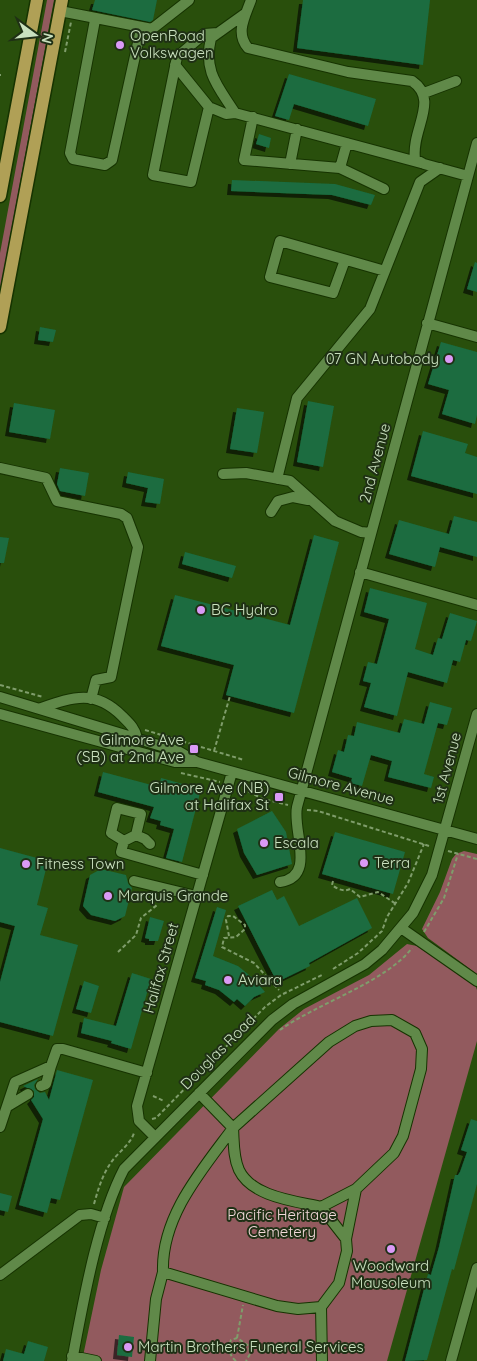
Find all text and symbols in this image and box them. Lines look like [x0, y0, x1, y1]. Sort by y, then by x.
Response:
north arrow [10, 10, 60, 60]
place label: OpenRoad Volkswagen [130, 26, 214, 62]
text: N [38, 31, 58, 46]
marker: OpenRoad Volkswagen [114, 39, 126, 51]
place label: 07 GN Autobody [326, 349, 439, 368]
marker: 07 GN Autobody [443, 353, 455, 365]
street label: 2nd Avenue [355, 421, 394, 505]
place label: BC Hydro [211, 600, 278, 619]
marker: BC Hydro [195, 604, 207, 616]
place label: Gilmore Ave (SB) at 2nd Ave [76, 730, 184, 766]
street label: 1st Avenue [428, 730, 465, 806]
marker: Gilmore Ave (SB) at 2nd Ave [188, 743, 200, 755]
street label: Gilmore Avenue [286, 762, 396, 809]
place label: Gilmore Ave (NB) at Halifax St [150, 778, 269, 814]
marker: Gilmore Ave (NB) at Halifax St [273, 791, 285, 803]
place label: Escala [274, 833, 319, 852]
marker: Escala [258, 837, 270, 849]
place label: Terra [374, 853, 410, 872]
place label: Fitness Town [36, 854, 124, 873]
marker: Terra [358, 857, 370, 869]
marker: Fitness Town [20, 858, 32, 870]
place label: Marquis Grande [118, 886, 228, 905]
marker: Marquis Grande [102, 890, 114, 902]
street label: Halifax Street [139, 920, 183, 1015]
place label: Aviara [238, 970, 282, 989]
marker: Aviara [222, 974, 234, 986]
street label: Douglas Road [176, 1010, 259, 1093]
park label: Pacific Heritage Cemetery [227, 1205, 337, 1241]
marker: Woodward Mausoleum [385, 1243, 397, 1255]
place label: Woodward Mausoleum [351, 1256, 431, 1292]
place label: Martin Brothers Funeral Services [138, 1337, 364, 1356]
marker: Martin Brothers Funeral Services [122, 1341, 134, 1353]

